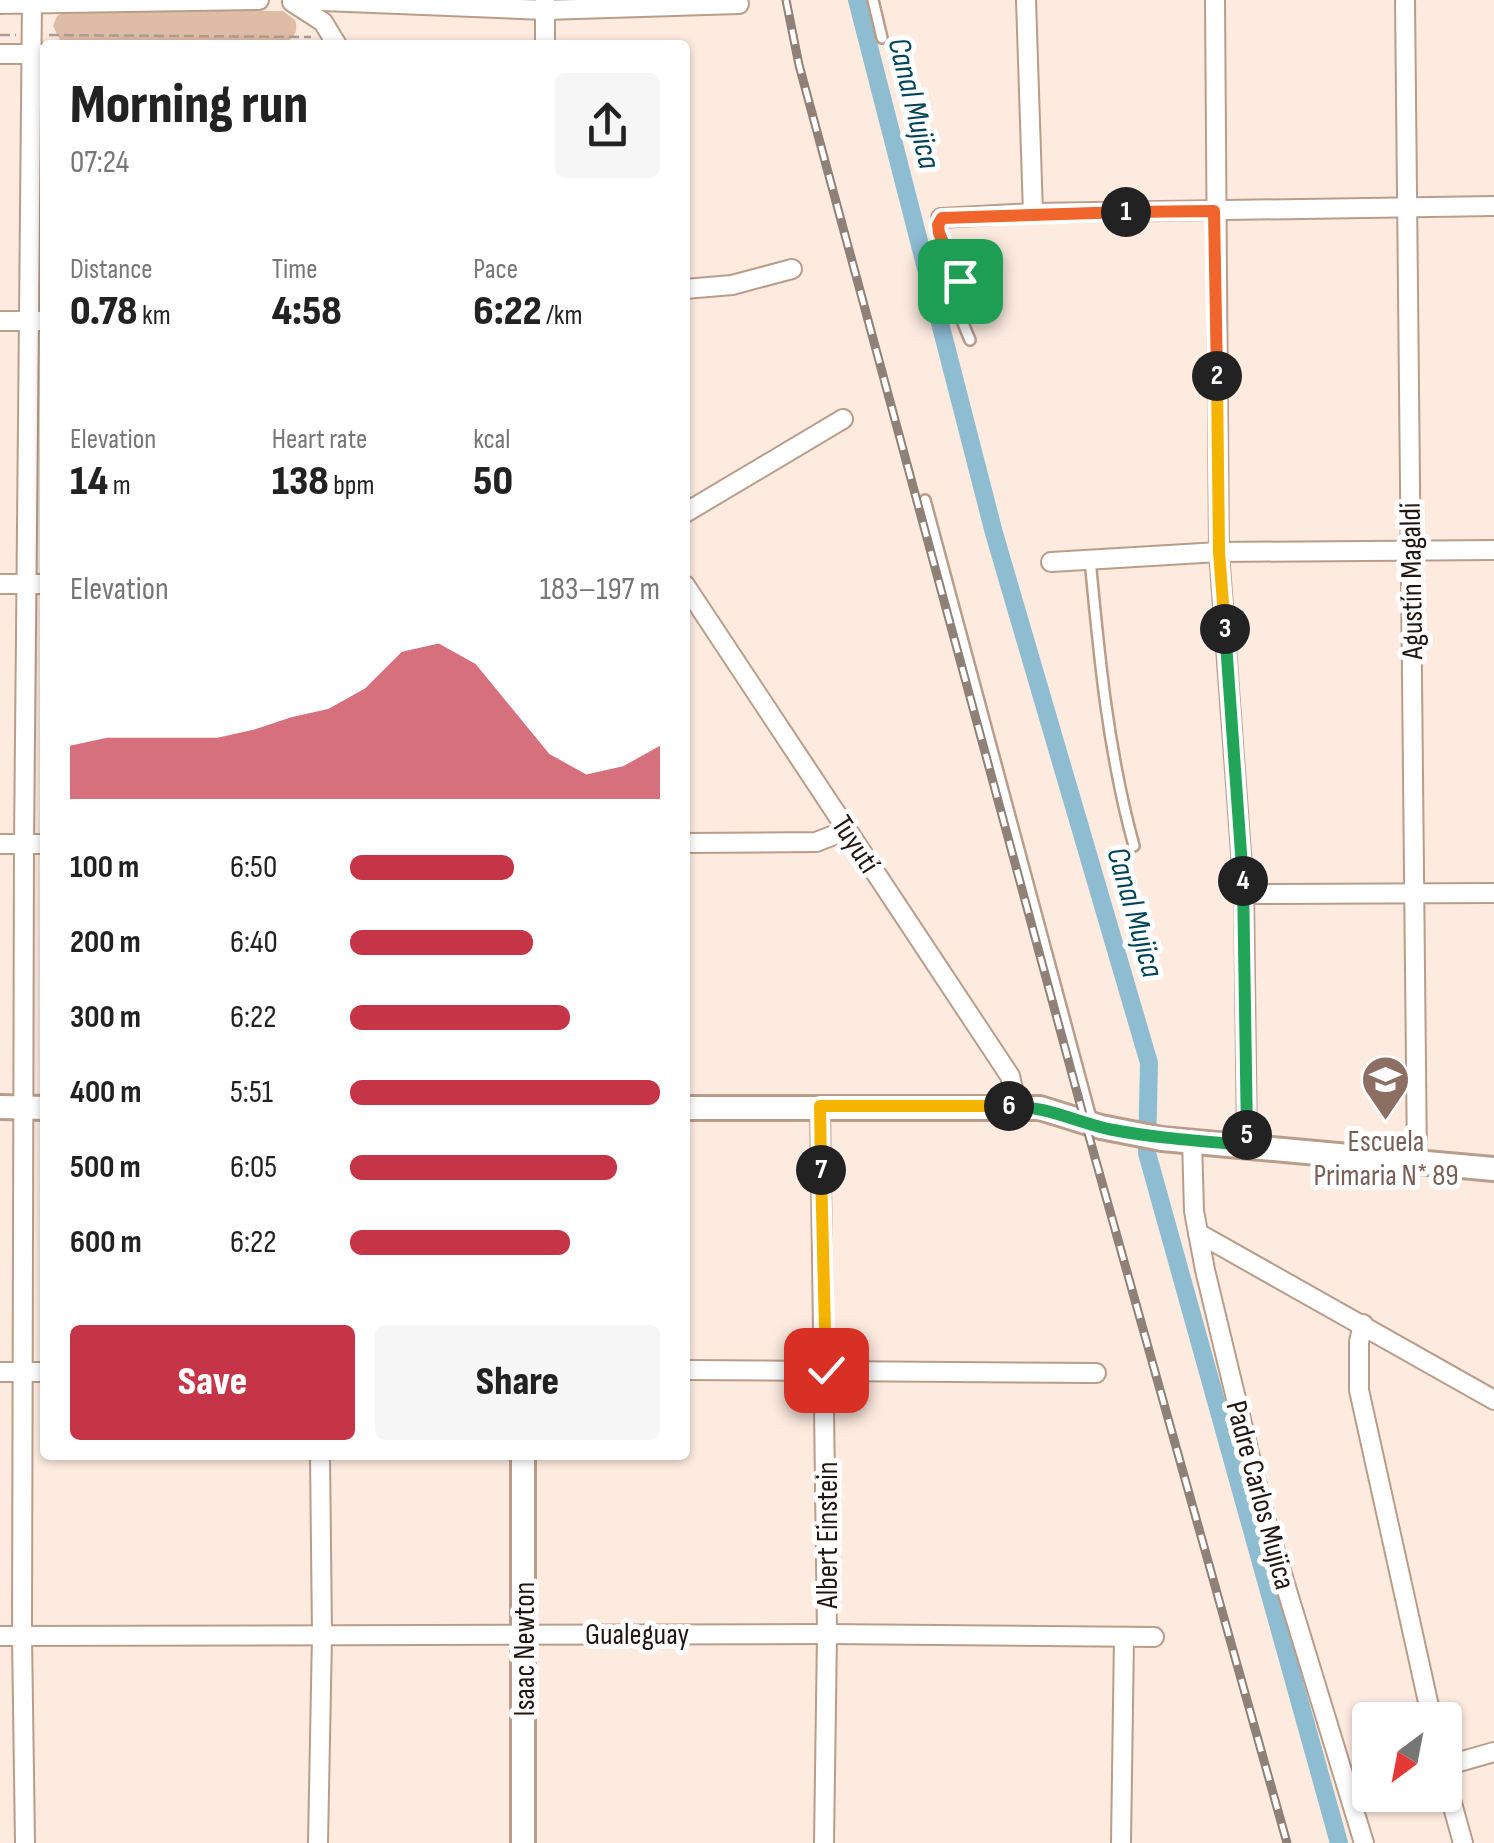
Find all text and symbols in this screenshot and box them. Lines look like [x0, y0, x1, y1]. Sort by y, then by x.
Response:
water label: Canal Mujica [878, 34, 949, 173]
text: Morning run [70, 72, 308, 139]
button: share [555, 73, 660, 178]
text: 07:24 [70, 143, 129, 182]
pin: 1 [1101, 187, 1151, 237]
text: 1 [1121, 195, 1131, 228]
pin [918, 239, 1003, 324]
text: Distance [70, 253, 153, 286]
text: Time [272, 253, 317, 286]
text: Pace [473, 253, 518, 286]
icon: arrive [933, 254, 988, 309]
text: 0.78 [70, 286, 138, 337]
text: 4:58 [272, 286, 342, 337]
text: 6:22 [473, 286, 542, 337]
text: km [138, 299, 171, 332]
text: /km [542, 299, 582, 332]
pin: 2 [1192, 351, 1242, 401]
text: 2 [1211, 359, 1223, 392]
text: Elevation [70, 423, 156, 456]
text: Heart rate [272, 423, 367, 456]
text: kcal [473, 423, 510, 456]
text: 14 [70, 456, 108, 507]
text: 138 [272, 456, 329, 507]
text: 50 [473, 456, 513, 507]
text: m [108, 469, 131, 502]
text: bpm [329, 469, 374, 502]
street label: Agustín Magaldi [1393, 502, 1431, 661]
text: Elevation [70, 570, 169, 609]
text: 183–197 m [540, 570, 660, 609]
pin: 3 [1200, 604, 1250, 654]
text: 3 [1219, 612, 1231, 645]
street label: Tuyutí [823, 809, 887, 880]
water label: Canal Mujica [1097, 843, 1172, 982]
text: 100 m [70, 848, 139, 887]
text: 6:50 [230, 848, 277, 887]
pin: 4 [1218, 856, 1268, 906]
text: 4 [1236, 864, 1250, 897]
text: 200 m [70, 923, 141, 962]
text: 6:40 [230, 923, 278, 962]
text: 300 m [70, 998, 141, 1037]
text: 6:22 [230, 998, 276, 1037]
school or university icon: Escuela Primaria N* 89 [1360, 1054, 1412, 1122]
text: 400 m [70, 1073, 142, 1112]
text: 5:51 [230, 1073, 273, 1112]
pin: 6 [984, 1081, 1034, 1131]
text: 6 [1002, 1089, 1016, 1122]
pin: 5 [1222, 1110, 1272, 1160]
text: 5 [1241, 1118, 1253, 1151]
place label: Escuela Primaria N* 89 [1313, 1124, 1459, 1194]
pin: 7 [796, 1145, 846, 1195]
text: 500 m [70, 1148, 141, 1187]
text: 6:05 [230, 1148, 277, 1187]
text: 7 [815, 1153, 827, 1186]
text: 600 m [70, 1223, 142, 1262]
text: 6:22 [230, 1223, 276, 1262]
button: Save [70, 1325, 355, 1440]
button: Share [375, 1325, 660, 1440]
pin [784, 1328, 869, 1413]
icon: check [799, 1343, 854, 1398]
street label: Padre Carlos Mujica [1218, 1397, 1302, 1593]
street label: Albert Einstein [810, 1461, 846, 1610]
street label: Isaac Newton [507, 1582, 543, 1716]
street label: Gualeguay [585, 1617, 690, 1653]
north arrow [1352, 1702, 1462, 1812]
map controls [1352, 1702, 1462, 1812]

